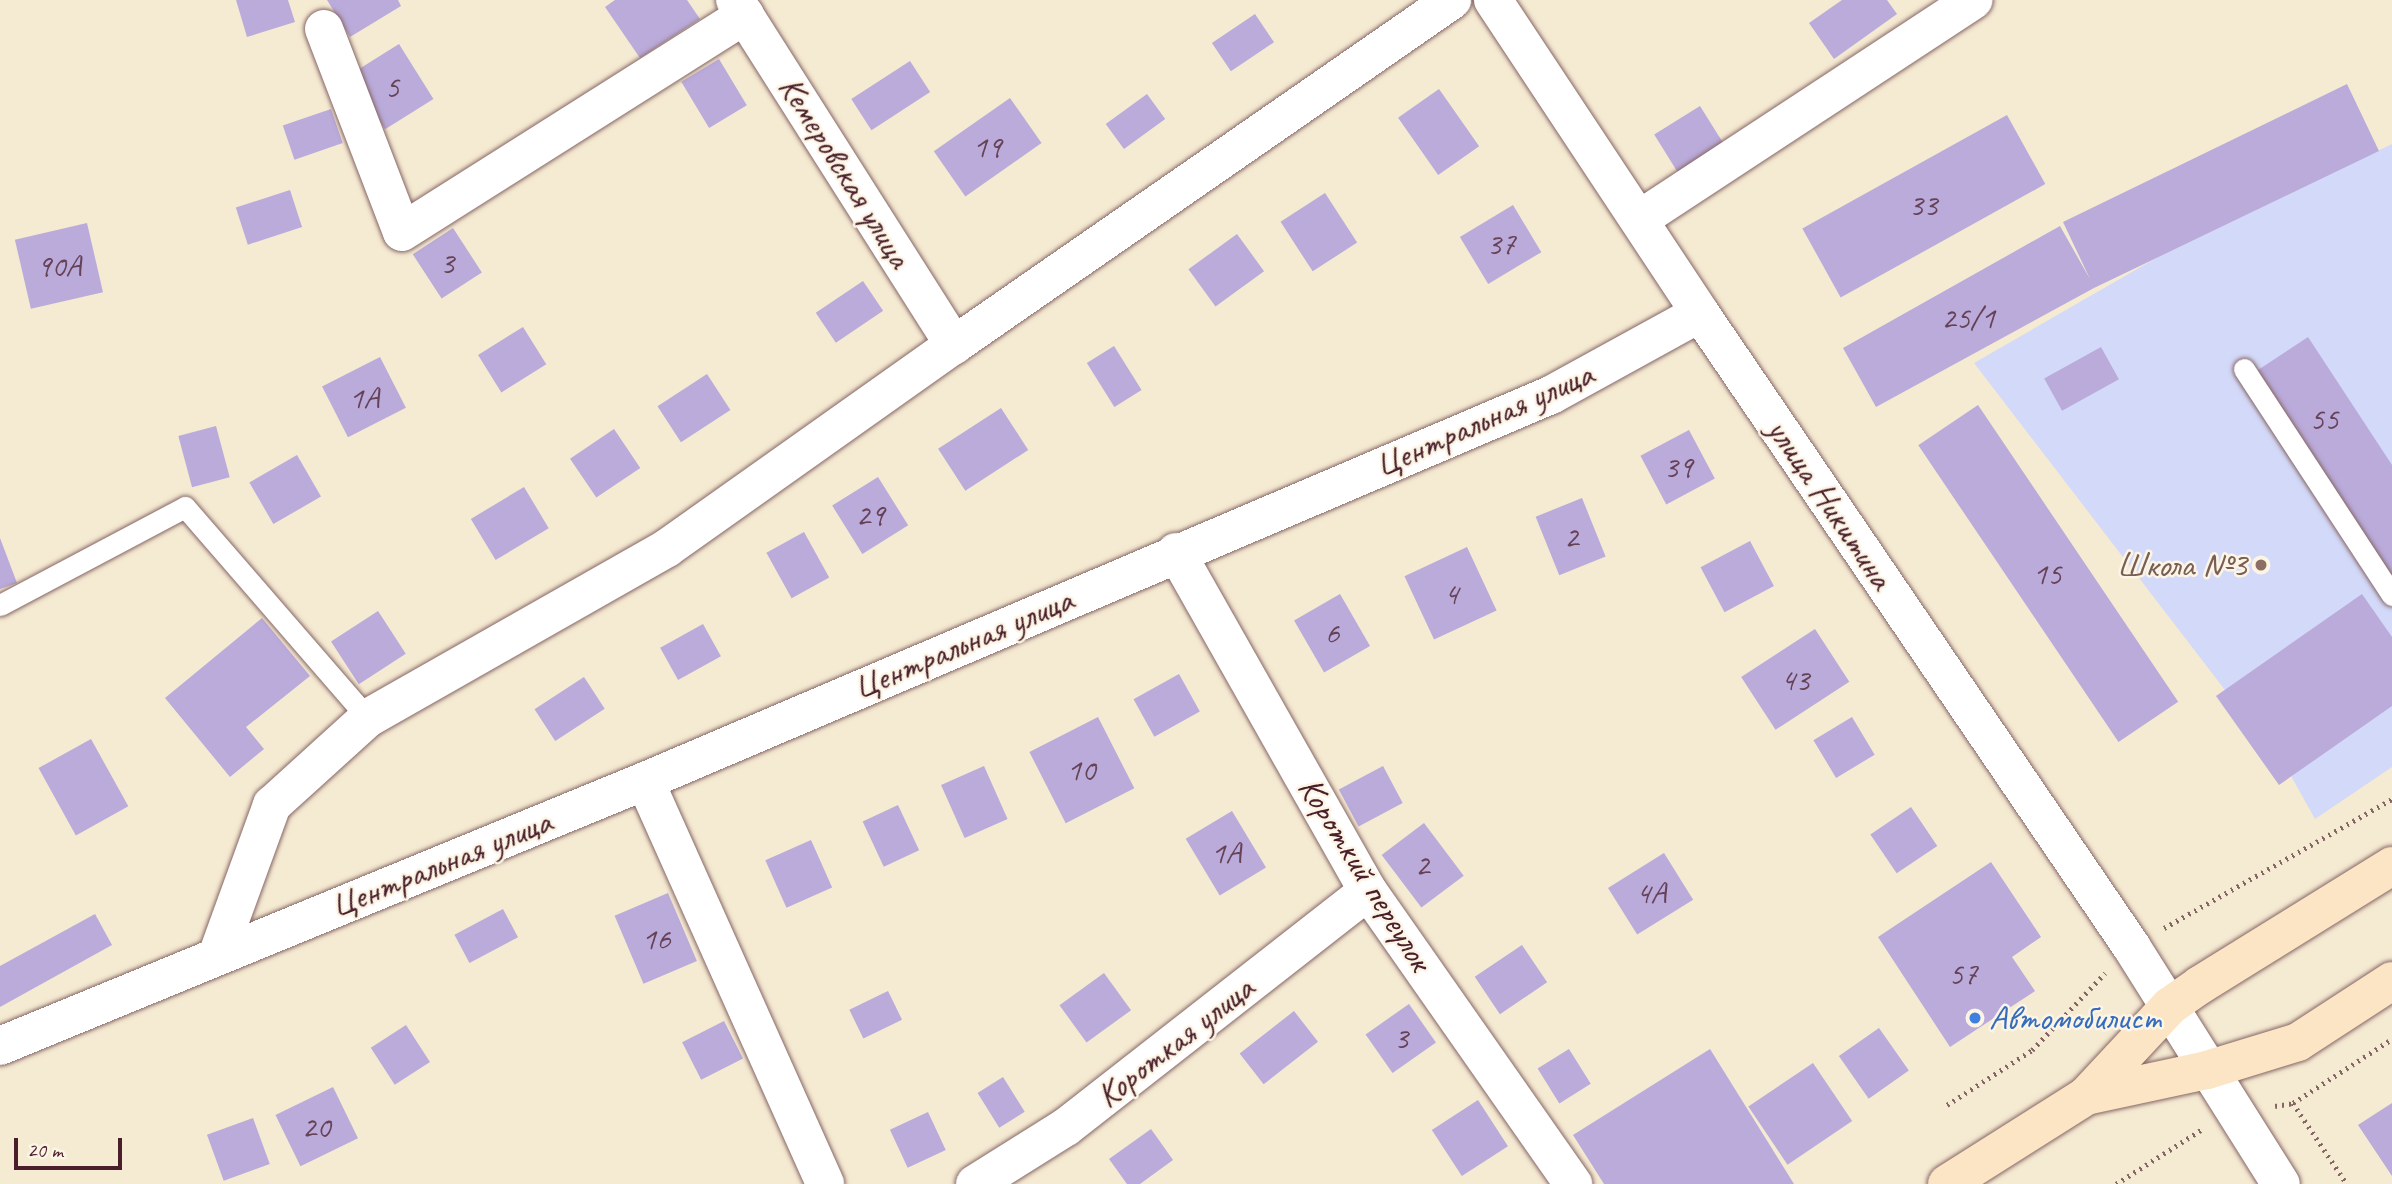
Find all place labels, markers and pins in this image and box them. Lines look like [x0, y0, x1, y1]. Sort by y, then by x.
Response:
place label: Школа №3 [2117, 544, 2247, 586]
marker: Школа №3 [2253, 557, 2269, 573]
place label: Автомобилист [1989, 997, 2160, 1039]
marker: Автомобилист [1967, 1010, 1983, 1026]

